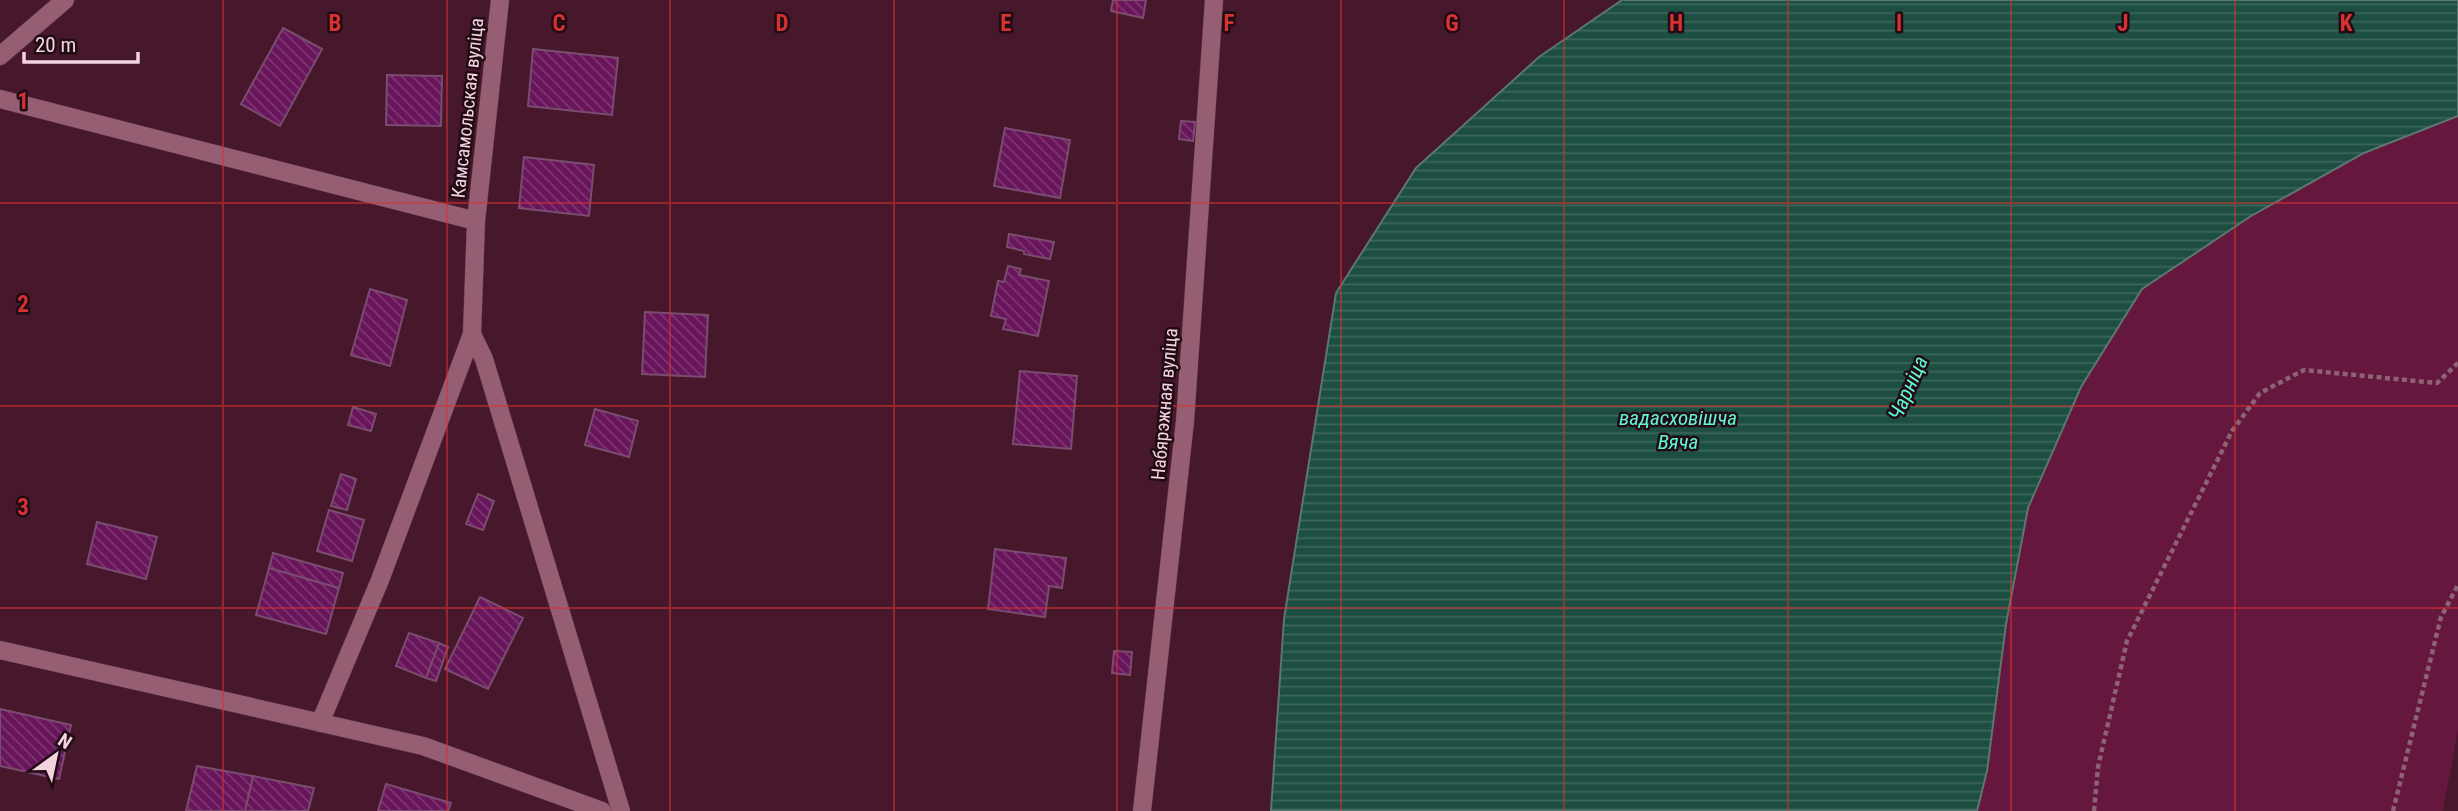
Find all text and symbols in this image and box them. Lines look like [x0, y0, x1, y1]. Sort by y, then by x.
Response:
text: B [329, 10, 341, 37]
text: C [552, 10, 566, 37]
text: D [776, 10, 789, 37]
text: E [1000, 10, 1012, 37]
text: F [1224, 10, 1235, 37]
text: G [1445, 10, 1459, 37]
text: H [1669, 10, 1683, 37]
text: I [1896, 10, 1902, 37]
text: J [2117, 10, 2129, 37]
text: K [2340, 10, 2353, 37]
street label: Камсамольская вуліца [447, 17, 488, 199]
scale bar [24, 21, 138, 65]
text: 20 m [35, 33, 76, 57]
text: 1 [17, 88, 29, 115]
text: 2 [17, 291, 29, 318]
street label: Набярэжная вуліца [1146, 327, 1183, 481]
water label: Чарніца [1883, 352, 1933, 424]
water label: вадасховішча Вяча [1619, 406, 1737, 454]
text: 3 [17, 494, 29, 521]
north arrow [21, 720, 91, 790]
text: N [54, 728, 76, 754]

